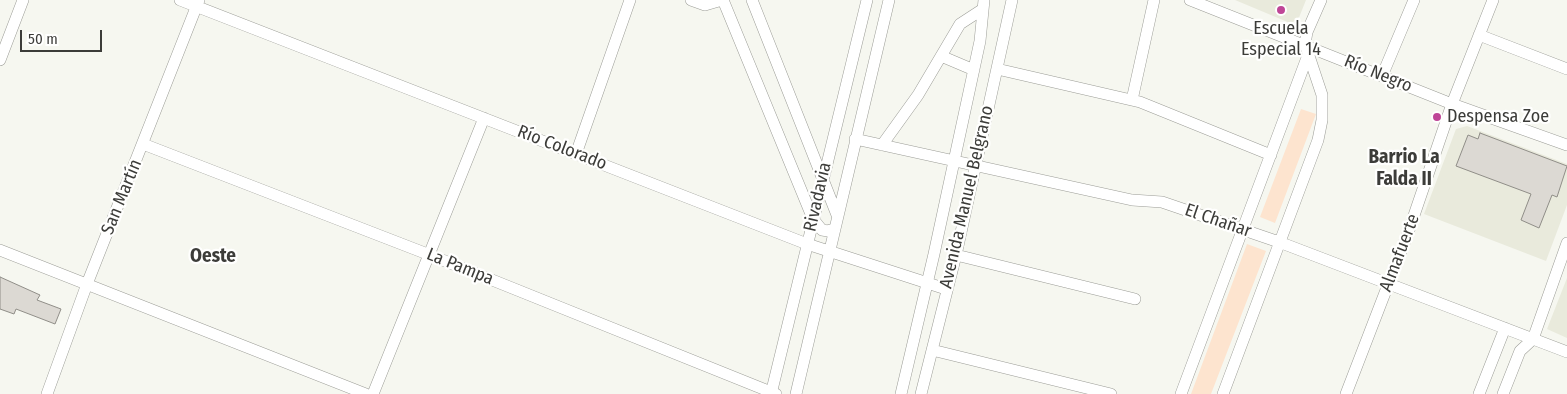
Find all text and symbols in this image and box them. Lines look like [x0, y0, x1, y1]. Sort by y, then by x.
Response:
marker: Escuela Especial 14 [1275, 4, 1287, 16]
place label: Escuela Especial 14 [1241, 18, 1321, 60]
scale bar [22, 20, 105, 52]
text: 50 m [28, 30, 58, 48]
street label: Río Negro [1341, 51, 1415, 97]
street label: Avenida Manuel Belgrano [935, 104, 999, 290]
place label: Despensa Zoe [1447, 106, 1549, 128]
marker: Despensa Zoe [1431, 111, 1443, 123]
street label: Río Colorado [514, 121, 610, 175]
district label: Barrio La Falda II [1368, 147, 1440, 191]
street label: San Martín [97, 156, 147, 238]
street label: Rivadavia [800, 160, 836, 234]
street label: El Chañar [1182, 200, 1254, 242]
street label: Almafuerte [1375, 211, 1425, 295]
street label: La Pampa [423, 244, 497, 290]
district label: Oeste [190, 246, 236, 268]

